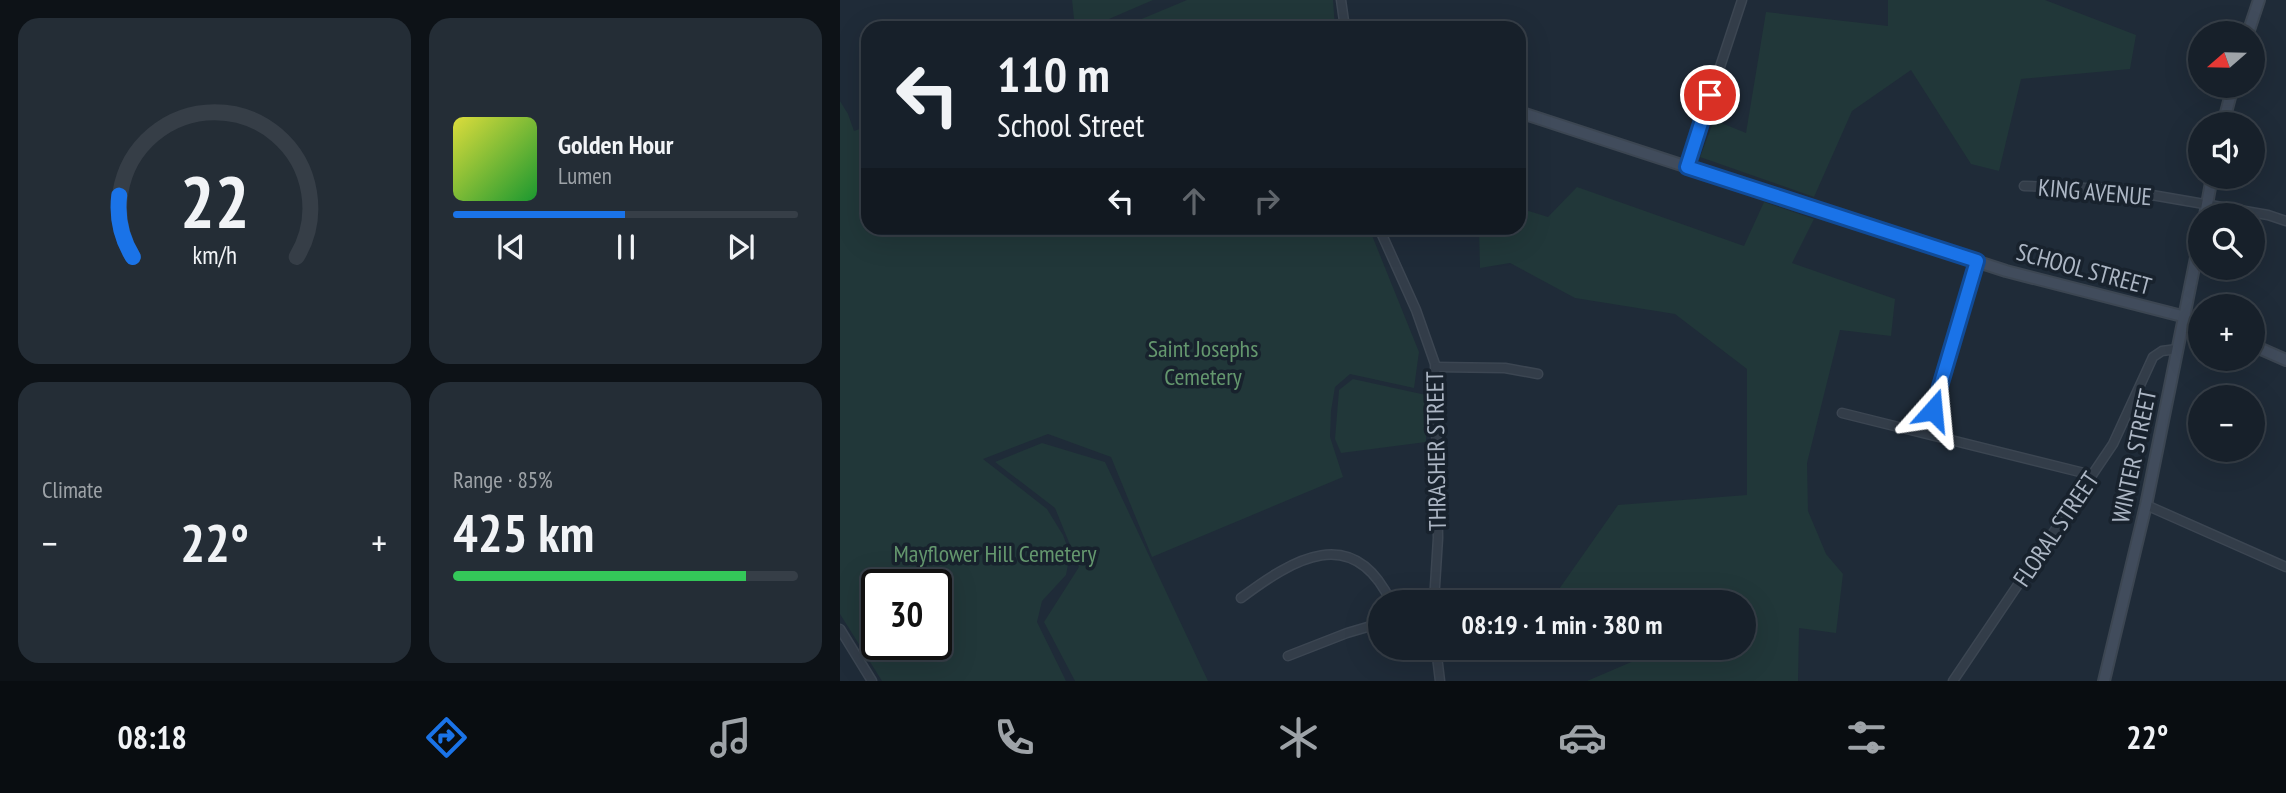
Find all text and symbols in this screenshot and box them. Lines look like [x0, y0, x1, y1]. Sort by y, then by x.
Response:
north arrow [2188, 21, 2264, 98]
map controls [2188, 21, 2265, 462]
text: 110 m [997, 42, 1110, 106]
icon: left [882, 49, 973, 140]
pin [1680, 65, 1740, 125]
icon: arrive [1691, 76, 1729, 114]
text: School Street [997, 104, 1144, 146]
button: sound [2188, 112, 2265, 189]
text: Golden Hour [558, 128, 673, 161]
text: 22 [180, 154, 249, 248]
text: Lumen [558, 161, 612, 190]
street label: KING AVENUE [2037, 172, 2153, 212]
icon: left [1102, 182, 1140, 220]
icon: ahead [1175, 182, 1213, 220]
icon: right [1248, 182, 1286, 220]
button: search [2188, 203, 2265, 280]
icon: previous [492, 228, 530, 266]
icon: pause [607, 228, 645, 266]
icon: next [722, 228, 760, 266]
street label: SCHOOL STREET [2013, 236, 2155, 302]
text: km/h [192, 239, 237, 271]
button: + [2188, 294, 2265, 371]
park label: Saint Josephs Cemetery [1148, 333, 1258, 392]
street label: THRASHER STREET [1419, 371, 1453, 531]
position arrow [1896, 373, 1970, 447]
button: − [2188, 385, 2265, 462]
street label: WINTER STREET [2105, 386, 2163, 526]
text: Range · 85% [453, 465, 553, 494]
street label: FLORAL STREET [2006, 465, 2106, 592]
text: Climate [42, 475, 103, 504]
text: 425 km [453, 499, 594, 566]
text: 22° [180, 509, 249, 576]
text: − [42, 518, 58, 567]
text: + [371, 518, 387, 567]
park label: Mayflower Hill Cemetery [894, 538, 1096, 569]
speed limit sign: 30 [861, 569, 952, 660]
text: 08:19 · 1 min · 380 m [1462, 608, 1662, 641]
icon: directions [422, 713, 471, 762]
icon: music [706, 713, 755, 762]
icon: phone [990, 713, 1039, 762]
icon: climate [1274, 713, 1323, 762]
icon: car [1558, 713, 1607, 762]
icon: filters [1842, 713, 1891, 762]
text: 08:18 [118, 716, 187, 758]
text: 22° [2126, 716, 2168, 758]

